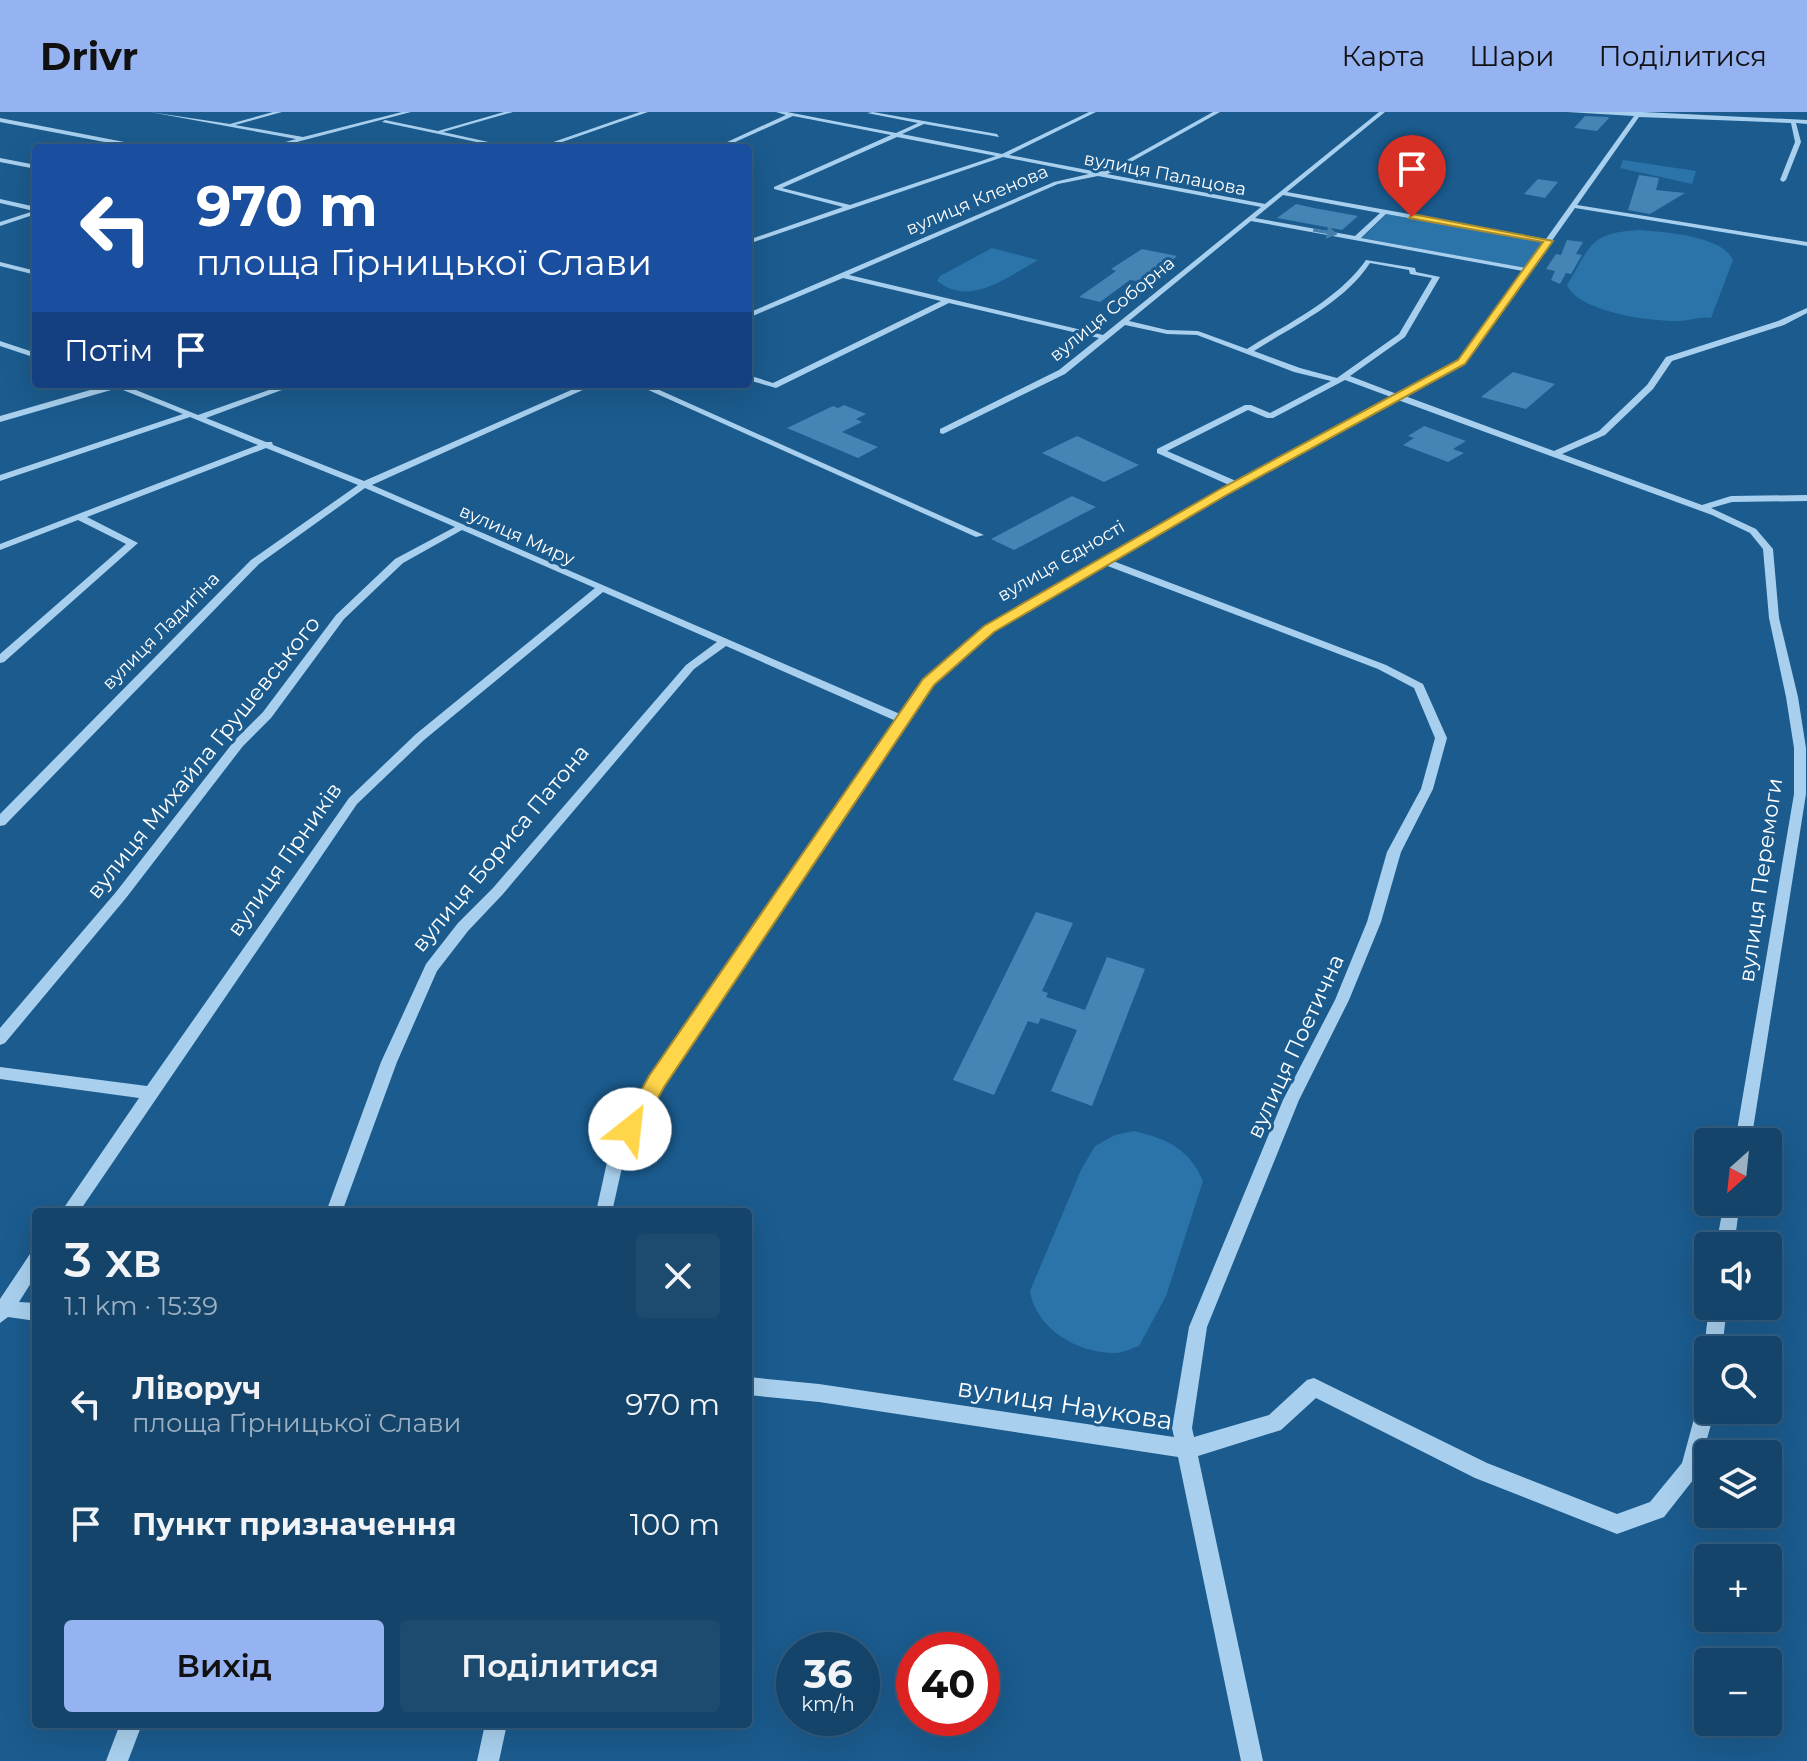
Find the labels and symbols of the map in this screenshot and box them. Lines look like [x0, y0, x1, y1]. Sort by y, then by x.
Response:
pin [1378, 135, 1446, 217]
street label: вулиця Палацова [1082, 147, 1248, 201]
street label: вулиця Кленова [903, 160, 1051, 240]
one-way arrow [1313, 227, 1338, 239]
street label: вулиця Соборна [1045, 252, 1179, 366]
street label: вулиця Миру [456, 500, 578, 570]
street label: вулиця Єдності [993, 516, 1129, 606]
street label: вулиця Ладигіна [98, 568, 224, 694]
street label: вулиця Михайла Грушевського [81, 611, 326, 904]
street label: вулиця Бориса Патона [406, 739, 595, 957]
street label: вулиця Перемоги [1733, 776, 1788, 984]
street label: вулиця Гірників [221, 777, 348, 941]
street label: вулиця Поетична [1241, 950, 1350, 1143]
position arrow [588, 1087, 672, 1171]
north arrow [1694, 1128, 1782, 1216]
street label: вулиця Наукова [955, 1371, 1175, 1437]
speed limit sign: 40 [896, 1632, 1000, 1736]

